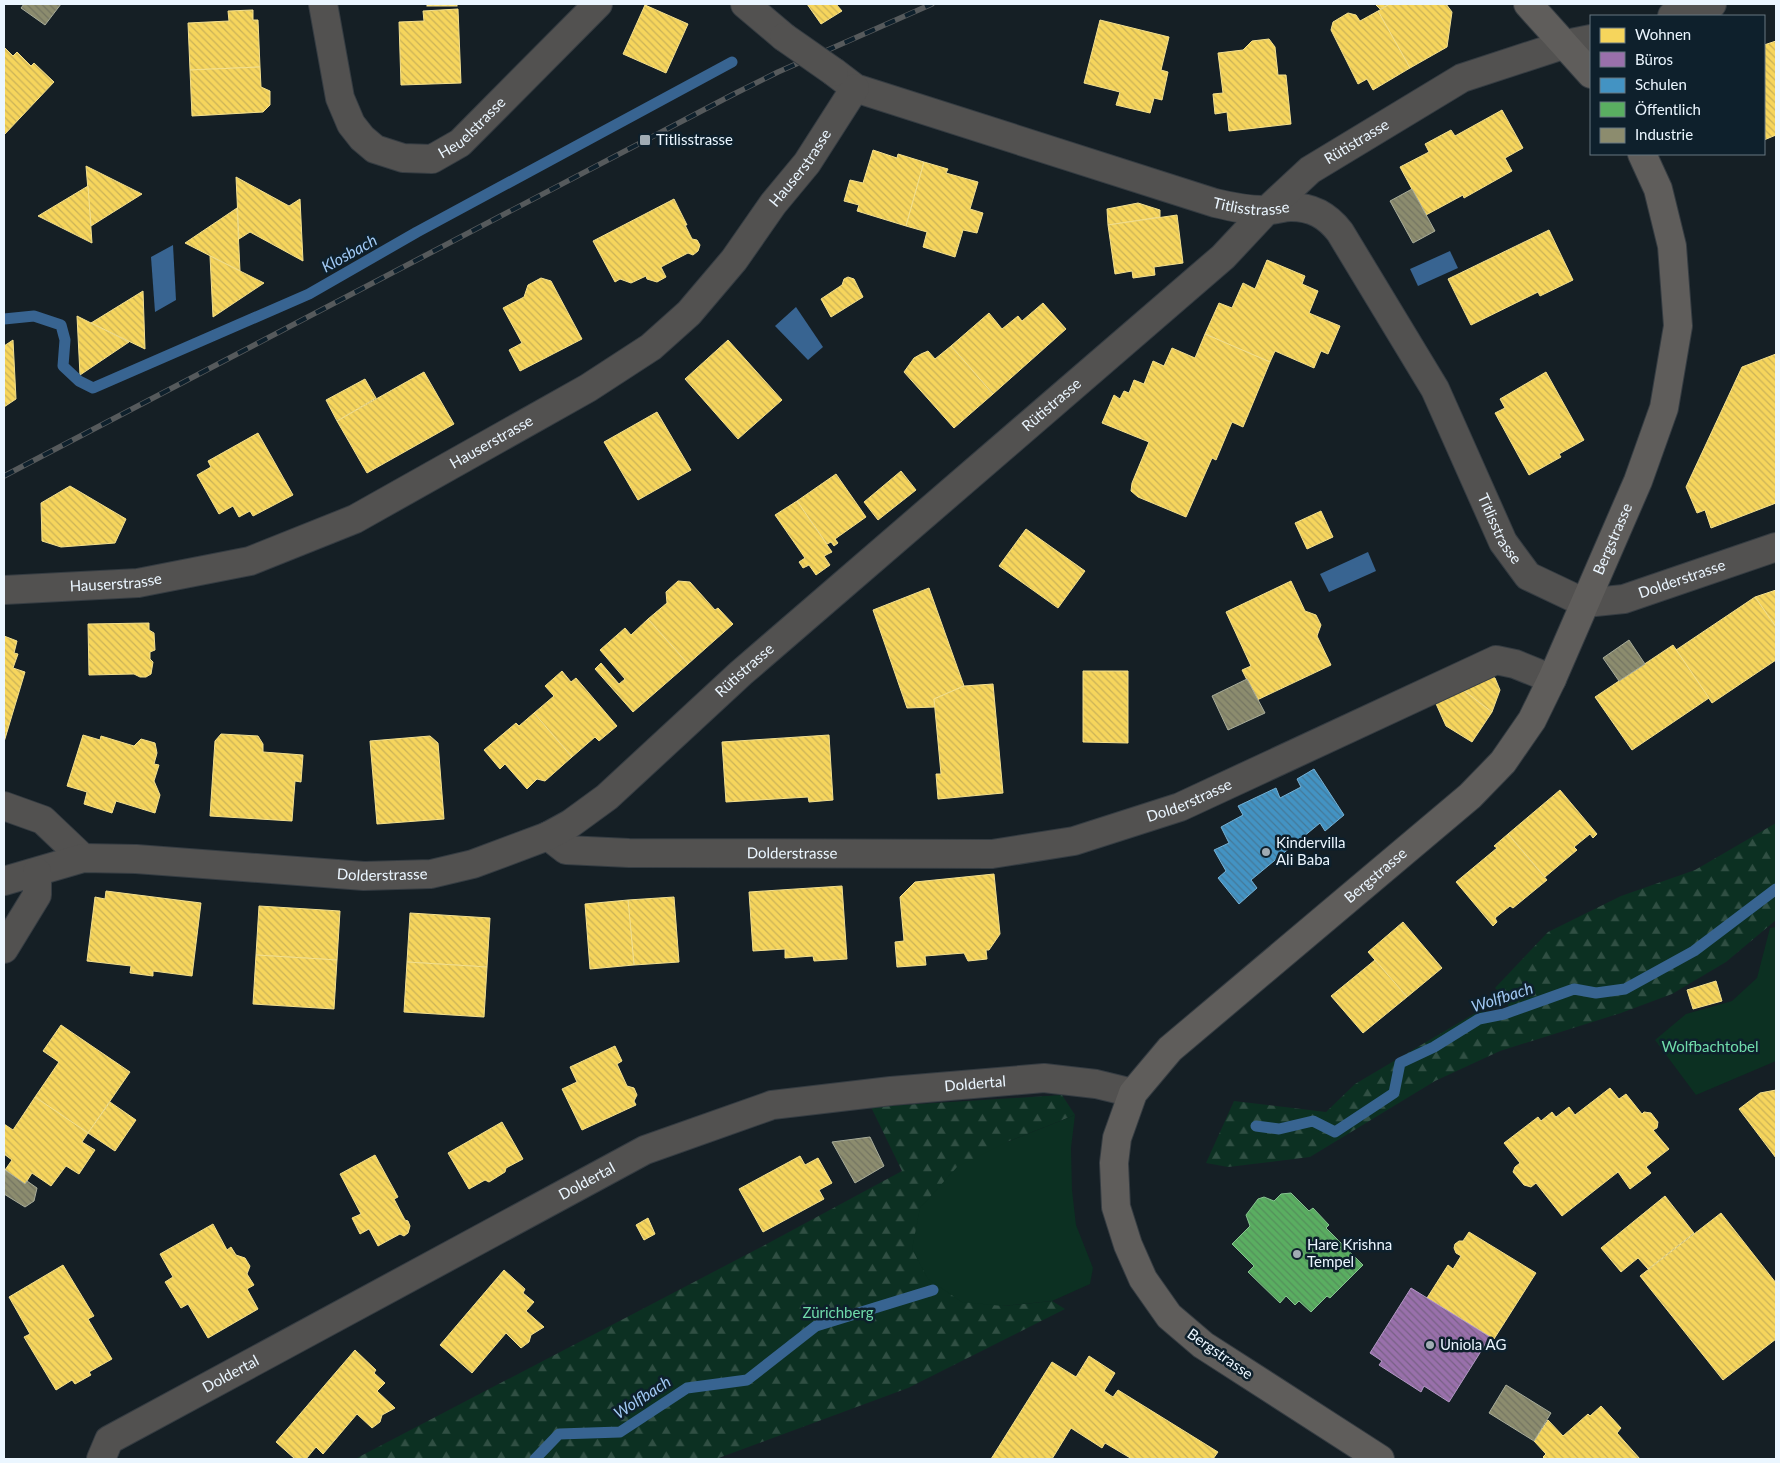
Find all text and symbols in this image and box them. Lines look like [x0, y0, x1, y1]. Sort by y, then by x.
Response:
legend [1590, 15, 1765, 155]
text: Wohnen [1635, 25, 1691, 43]
text: Büros [1635, 50, 1673, 68]
text: Schulen [1635, 75, 1687, 93]
street label: Heuelstrasse [435, 93, 509, 162]
text: Öffentlich [1635, 100, 1701, 118]
street label: Rütistrasse [1321, 114, 1392, 167]
street label: Hauserstrasse [765, 125, 834, 210]
text: Industrie [1635, 125, 1693, 143]
place label: Titlisstrasse [656, 130, 733, 148]
marker: Titlisstrasse [638, 133, 652, 147]
street label: Titlisstrasse [1211, 193, 1291, 218]
water label: Klosbach [318, 230, 380, 276]
street label: Rütistrasse [1018, 374, 1084, 435]
street label: Hauserstrasse [446, 411, 536, 472]
street label: Titlisstrasse [1475, 491, 1526, 567]
street label: Bergstrasse [1588, 500, 1635, 577]
street label: Dolderstrasse [1636, 555, 1727, 601]
street label: Hauserstrasse [69, 569, 163, 595]
street label: Rütistrasse [711, 639, 777, 700]
street label: Dolderstrasse [1144, 774, 1234, 825]
place label: Kindervilla Ali Baba [1276, 833, 1346, 868]
street label: Dolderstrasse [747, 843, 838, 862]
street label: Bergstrasse [1340, 843, 1410, 906]
marker: Kindervilla Ali Baba [1260, 846, 1272, 858]
street label: Dolderstrasse [336, 864, 428, 884]
water label: Wolfbach [1468, 978, 1535, 1015]
park label: Wolfbachtobel [1661, 1037, 1759, 1055]
street label: Doldertal [944, 1071, 1006, 1094]
street label: Doldertal [555, 1158, 618, 1203]
place label: Hare Krishna Tempel [1307, 1235, 1392, 1270]
marker: Hare Krishna Tempel [1291, 1248, 1303, 1260]
park label: Zürichberg [802, 1303, 874, 1321]
street label: Bergstrasse [1184, 1324, 1257, 1382]
place label: Uniola AG [1440, 1335, 1506, 1353]
marker: Uniola AG [1424, 1339, 1436, 1351]
street label: Doldertal [199, 1351, 262, 1396]
water label: Wolfbach [610, 1371, 674, 1422]

